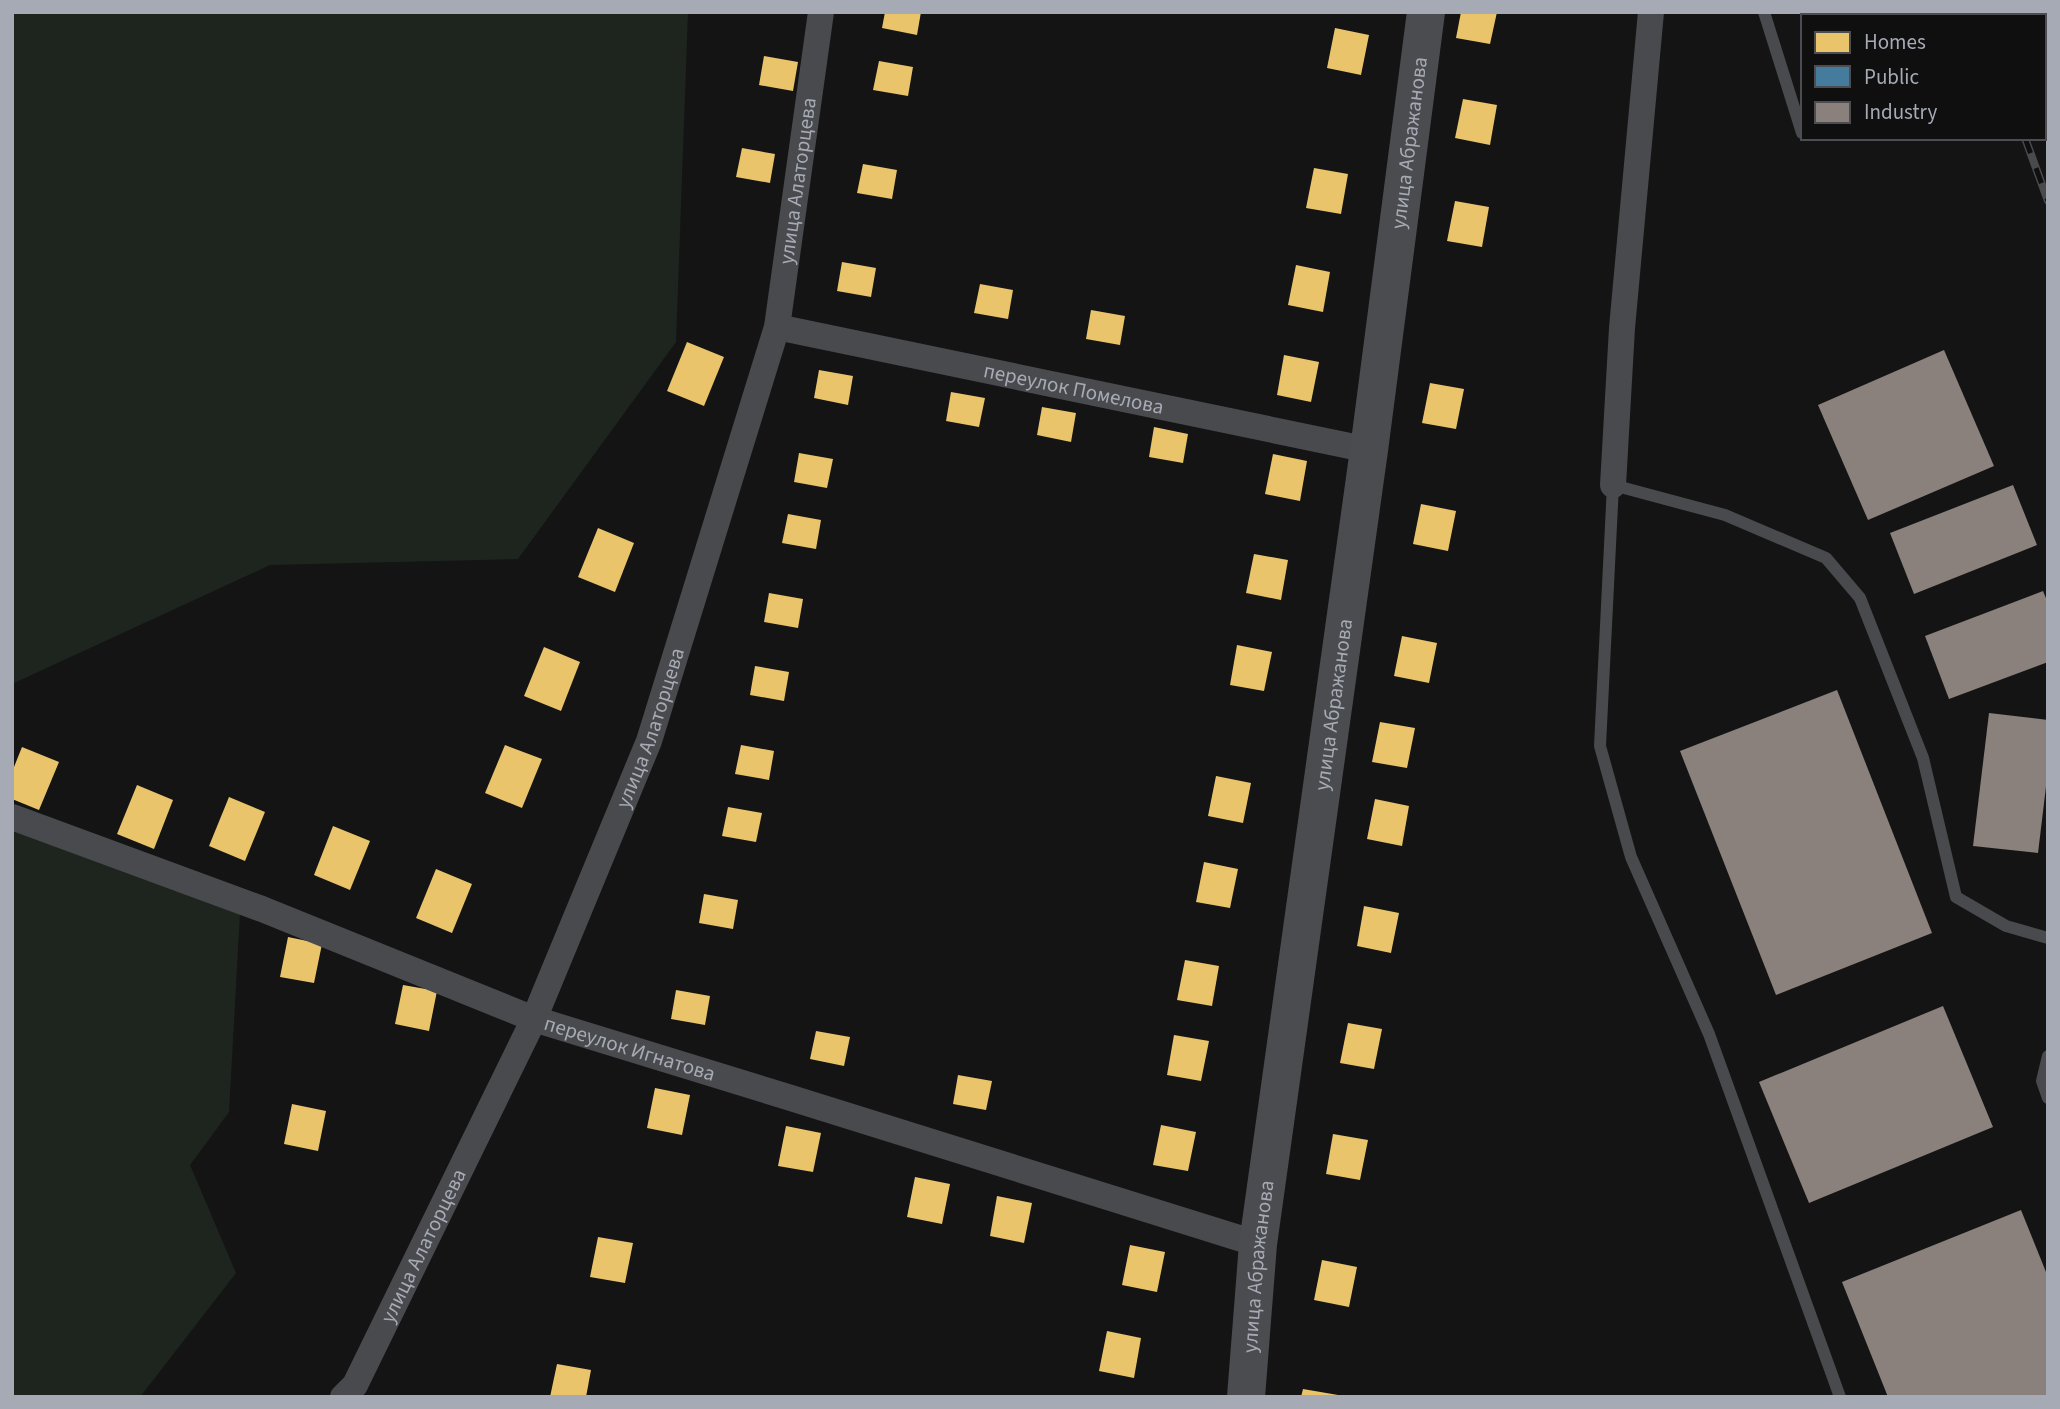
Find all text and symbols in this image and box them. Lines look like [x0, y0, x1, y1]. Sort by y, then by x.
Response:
legend [1801, 14, 2046, 140]
text: Homes [1864, 27, 1926, 57]
street label: улица Абражанова [1383, 55, 1435, 231]
text: Public [1864, 62, 1919, 92]
street label: улица Алаторцева [771, 96, 824, 266]
text: Industry [1864, 97, 1937, 127]
street label: переулок Помелова [981, 355, 1167, 422]
street label: улица Абражанова [1307, 617, 1360, 793]
street label: улица Алаторцева [608, 644, 692, 813]
street label: переулок Игнатова [540, 1008, 719, 1089]
street label: улица Алаторцева [373, 1163, 474, 1328]
street label: улица Абражанова [1235, 1178, 1282, 1354]

